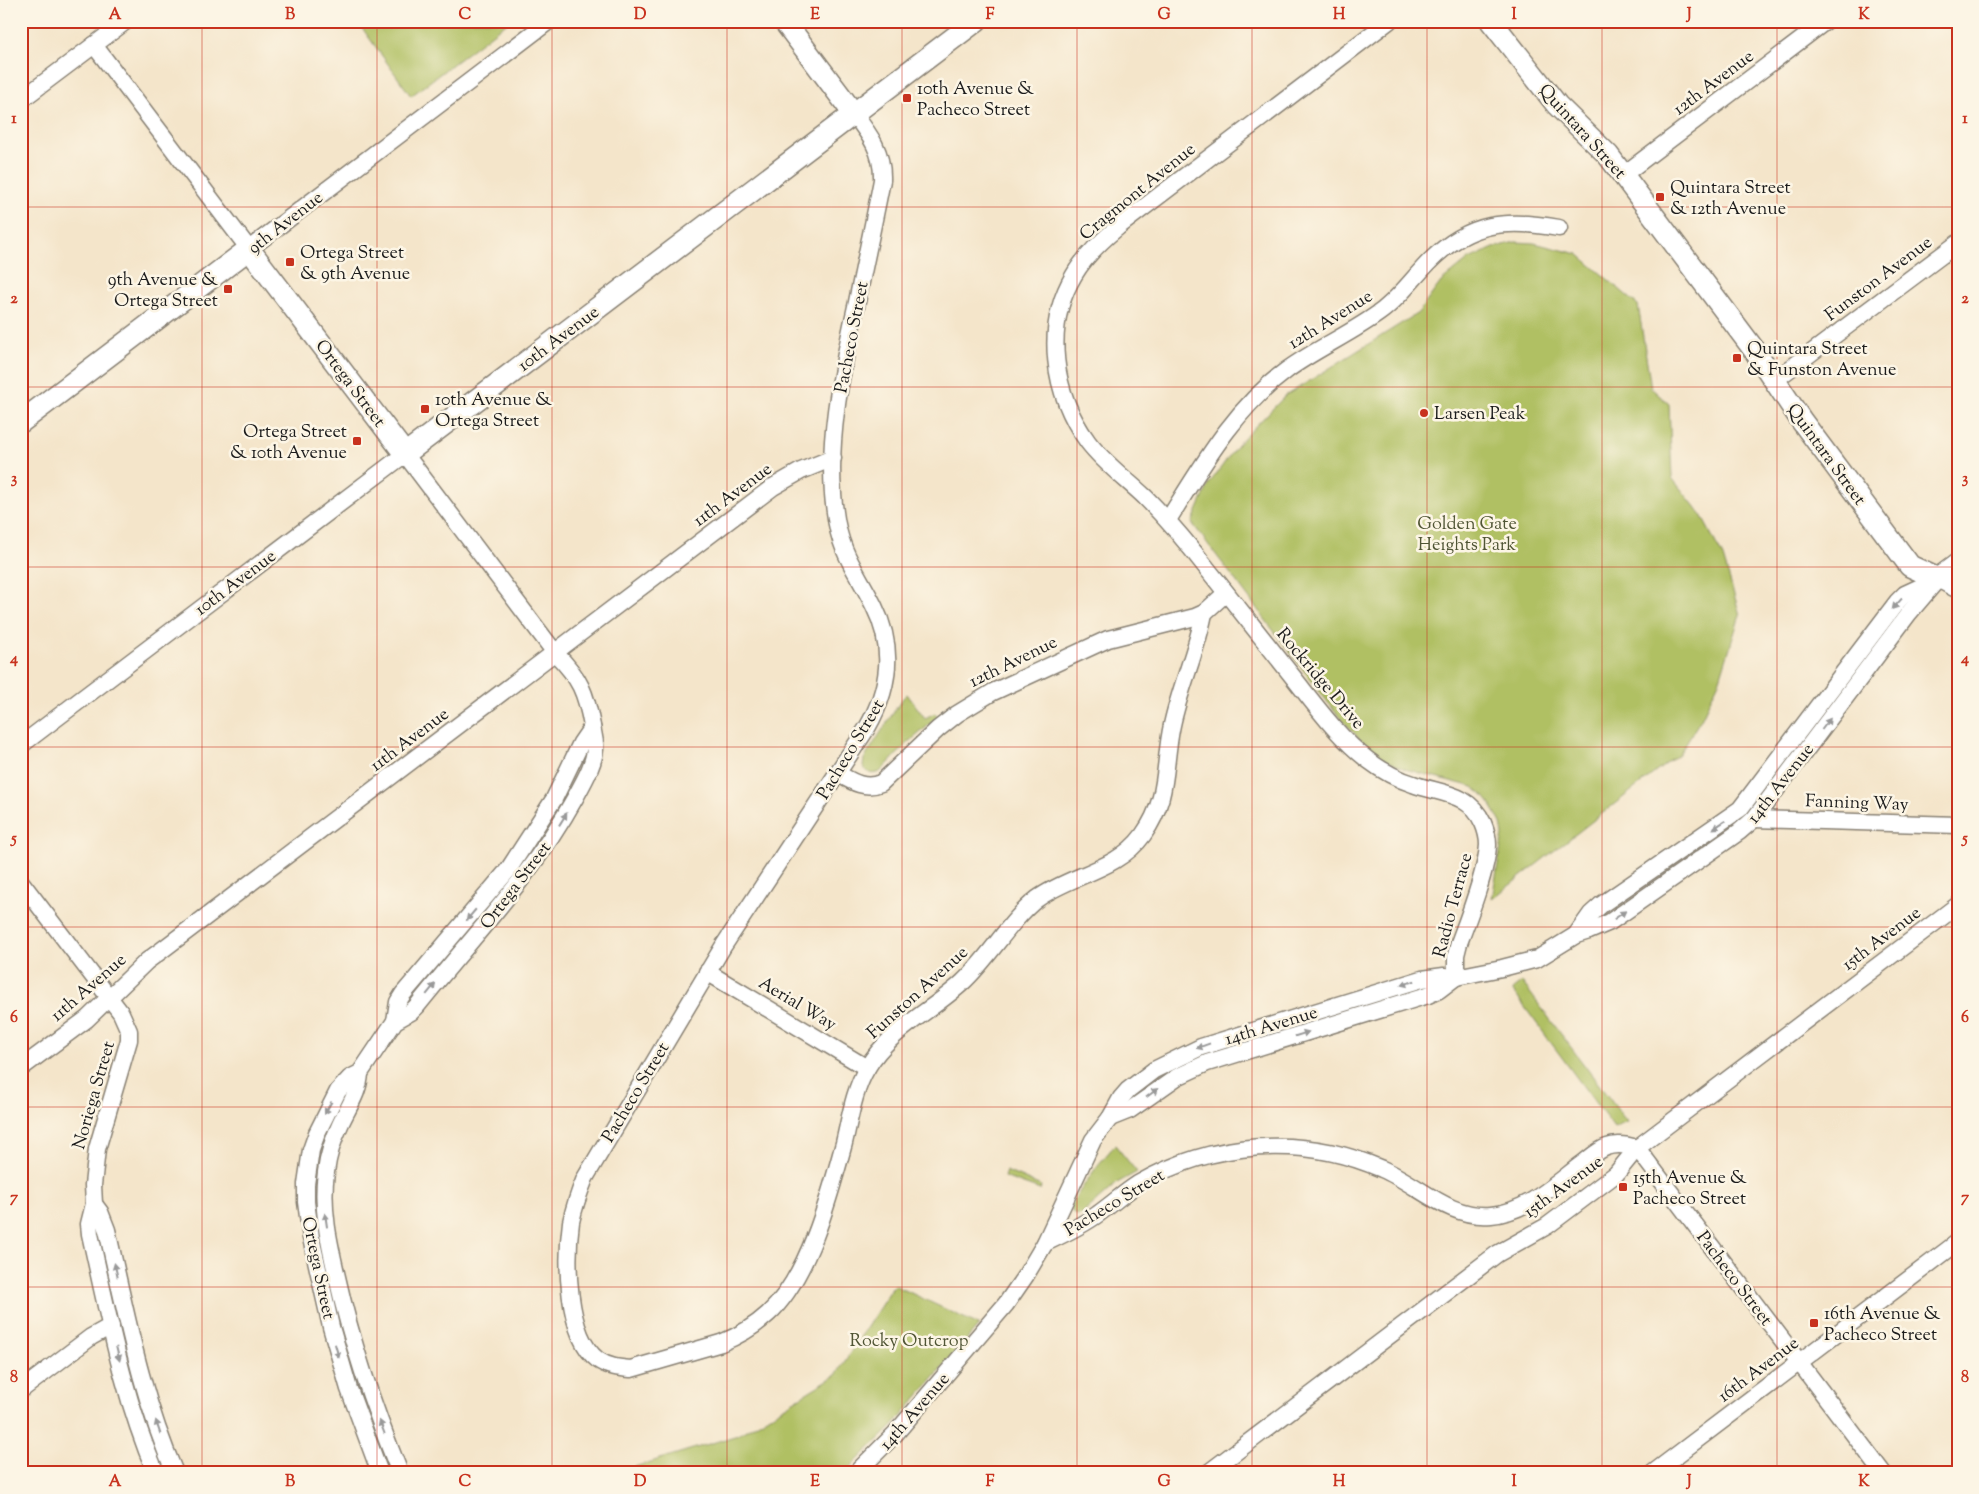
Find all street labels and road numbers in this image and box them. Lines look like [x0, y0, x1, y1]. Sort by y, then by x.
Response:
street label: 12th Avenue [1668, 45, 1760, 123]
street label: Quintara Street [1532, 79, 1632, 186]
street label: Cragmont Avenue [1075, 137, 1202, 248]
street label: 9th Avenue [243, 186, 329, 261]
street label: Funston Avenue [1820, 231, 1938, 329]
street label: Pacheco Street [829, 279, 877, 395]
street label: 12th Avenue [1284, 284, 1378, 357]
street label: 10th Avenue [513, 300, 605, 379]
street label: Ortega Street [308, 335, 391, 434]
street label: Quintara Street [1779, 399, 1871, 512]
street label: 11th Avenue [688, 457, 778, 534]
street label: 10th Avenue [190, 544, 282, 623]
street label: Rockridge Drive [1269, 623, 1370, 736]
street label: 12th Avenue [965, 630, 1062, 695]
street label: Pacheco Street [811, 695, 892, 805]
street label: 11th Avenue [365, 702, 455, 779]
street label: 14th Avenue [1742, 739, 1821, 830]
street label: Fanning Way [1805, 789, 1909, 819]
street label: Ortega Street [475, 837, 558, 936]
street label: Radio Terrace [1427, 850, 1480, 961]
street label: 15th Avenue [1837, 901, 1927, 978]
street label: Funston Avenue [862, 941, 975, 1046]
street label: 11th Avenue [46, 948, 133, 1029]
street label: Aerial Way [753, 971, 841, 1038]
street label: 14th Avenue [1222, 1000, 1321, 1053]
street label: Noriega Street [67, 1038, 123, 1153]
street label: Pacheco Street [596, 1038, 677, 1148]
street label: 15th Avenue [1519, 1150, 1609, 1225]
street label: Pacheco Street [1060, 1163, 1170, 1244]
street label: Ortega Street [294, 1215, 341, 1322]
street label: Pacheco Street [1689, 1226, 1778, 1332]
street label: 16th Avenue [1713, 1331, 1805, 1410]
street label: 14th Avenue [874, 1368, 957, 1457]

